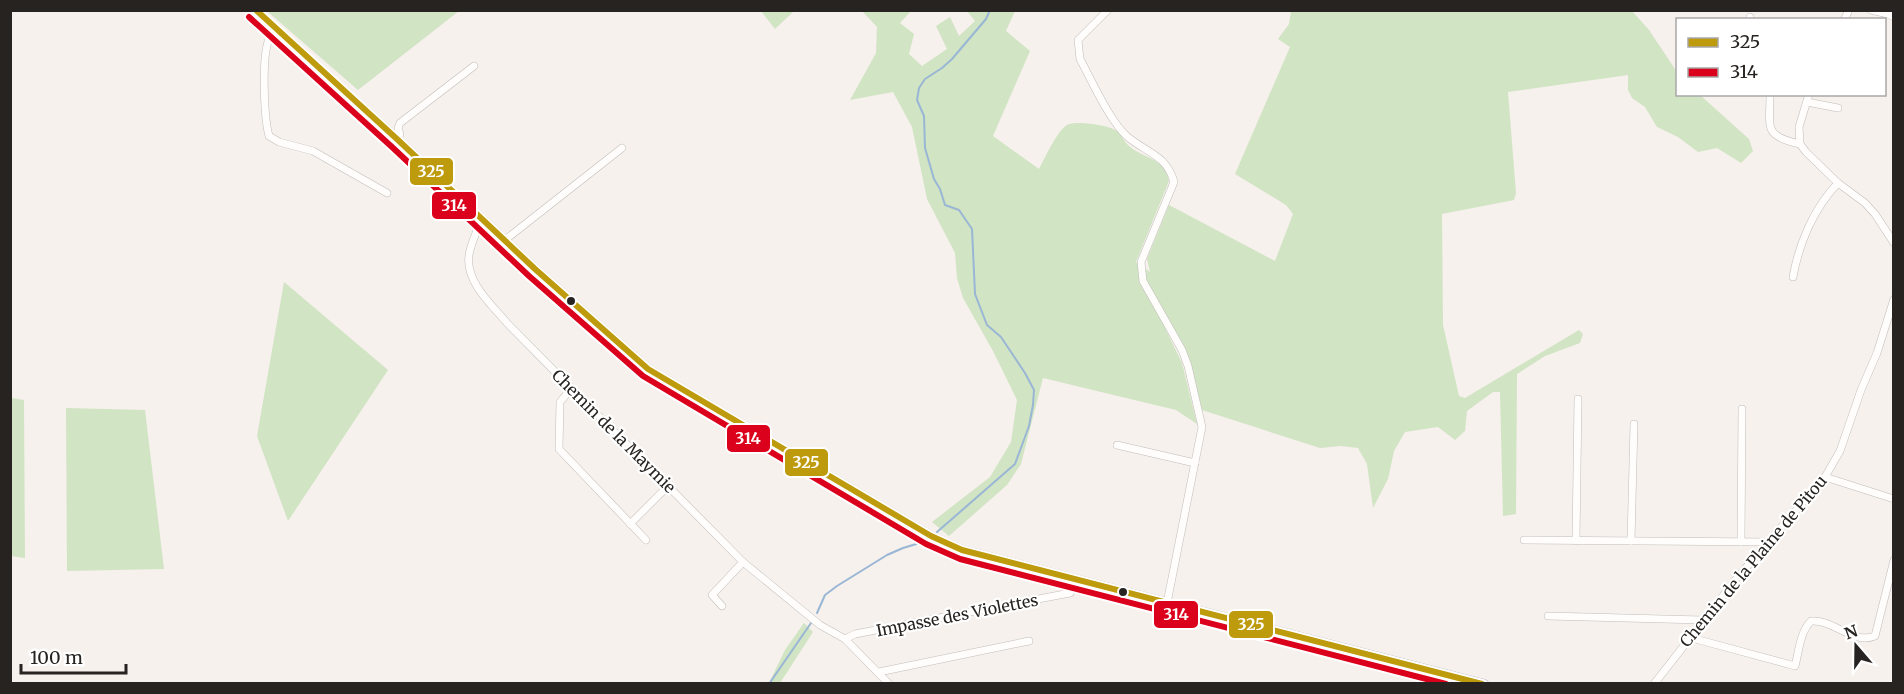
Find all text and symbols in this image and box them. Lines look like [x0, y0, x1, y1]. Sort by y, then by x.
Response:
legend [1676, 18, 1886, 96]
text: 325 [1730, 30, 1760, 53]
text: 314 [1730, 60, 1758, 83]
line badge: 325 [409, 157, 454, 186]
text: 325 [417, 161, 445, 181]
line badge: 314 [431, 191, 477, 220]
text: 314 [441, 195, 467, 215]
unlabelled marker [565, 295, 577, 307]
street label: Chemin de la Maymie [548, 365, 680, 497]
line badge: 314 [726, 424, 771, 453]
text: 314 [735, 428, 761, 448]
line badge: 325 [784, 448, 829, 477]
text: 325 [792, 452, 820, 472]
street label: Chemin de la Plaine de Pitou [1675, 471, 1831, 651]
unlabelled marker [1117, 586, 1129, 598]
street label: Impasse des Violettes [874, 589, 1040, 641]
line badge: 314 [1153, 600, 1199, 629]
text: 314 [1163, 604, 1189, 624]
line badge: 325 [1228, 610, 1274, 639]
text: 325 [1237, 614, 1265, 634]
north arrow [1826, 616, 1886, 676]
text: N [1842, 620, 1861, 643]
scale bar [21, 637, 126, 675]
text: 100 m [30, 646, 83, 669]

